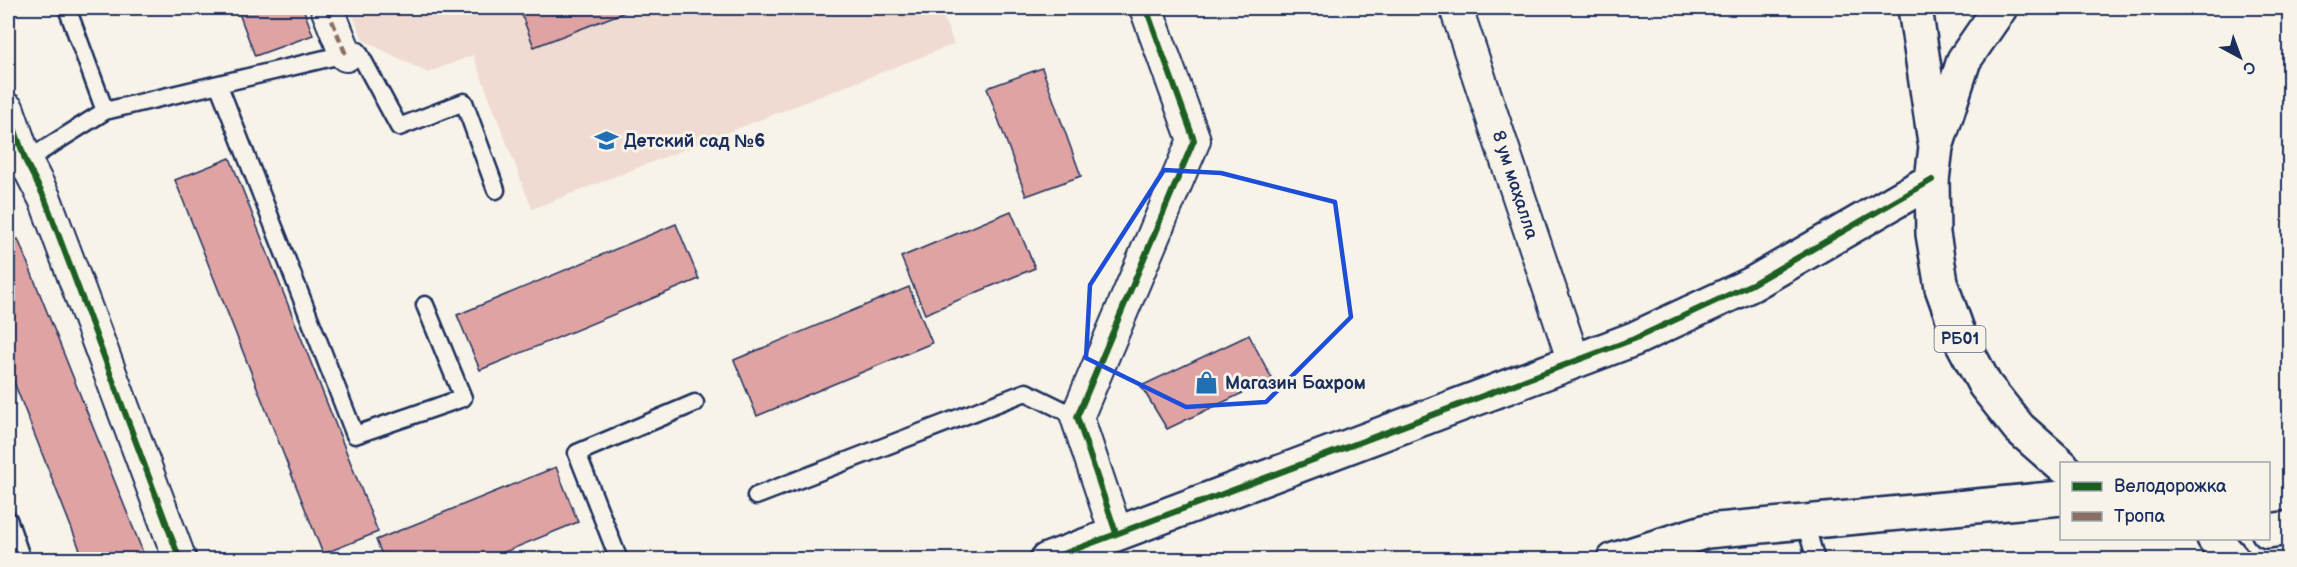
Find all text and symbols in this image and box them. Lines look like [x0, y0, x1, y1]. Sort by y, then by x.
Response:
north arrow [2210, 27, 2270, 87]
text: С [2238, 56, 2259, 78]
school or university icon: Детский сад №6 [593, 128, 619, 154]
street label: 8 ум маҳалла [1488, 128, 1543, 242]
place label: Детский сад №6 [624, 131, 765, 152]
road number: РБ01 [1934, 326, 1986, 352]
shop icon: Магазин Бахром [1194, 370, 1220, 396]
place label: Магазин Бахром [1225, 373, 1366, 394]
legend [2060, 462, 2270, 540]
text: Велодорожка [2114, 476, 2227, 497]
text: Тропа [2114, 506, 2165, 527]

